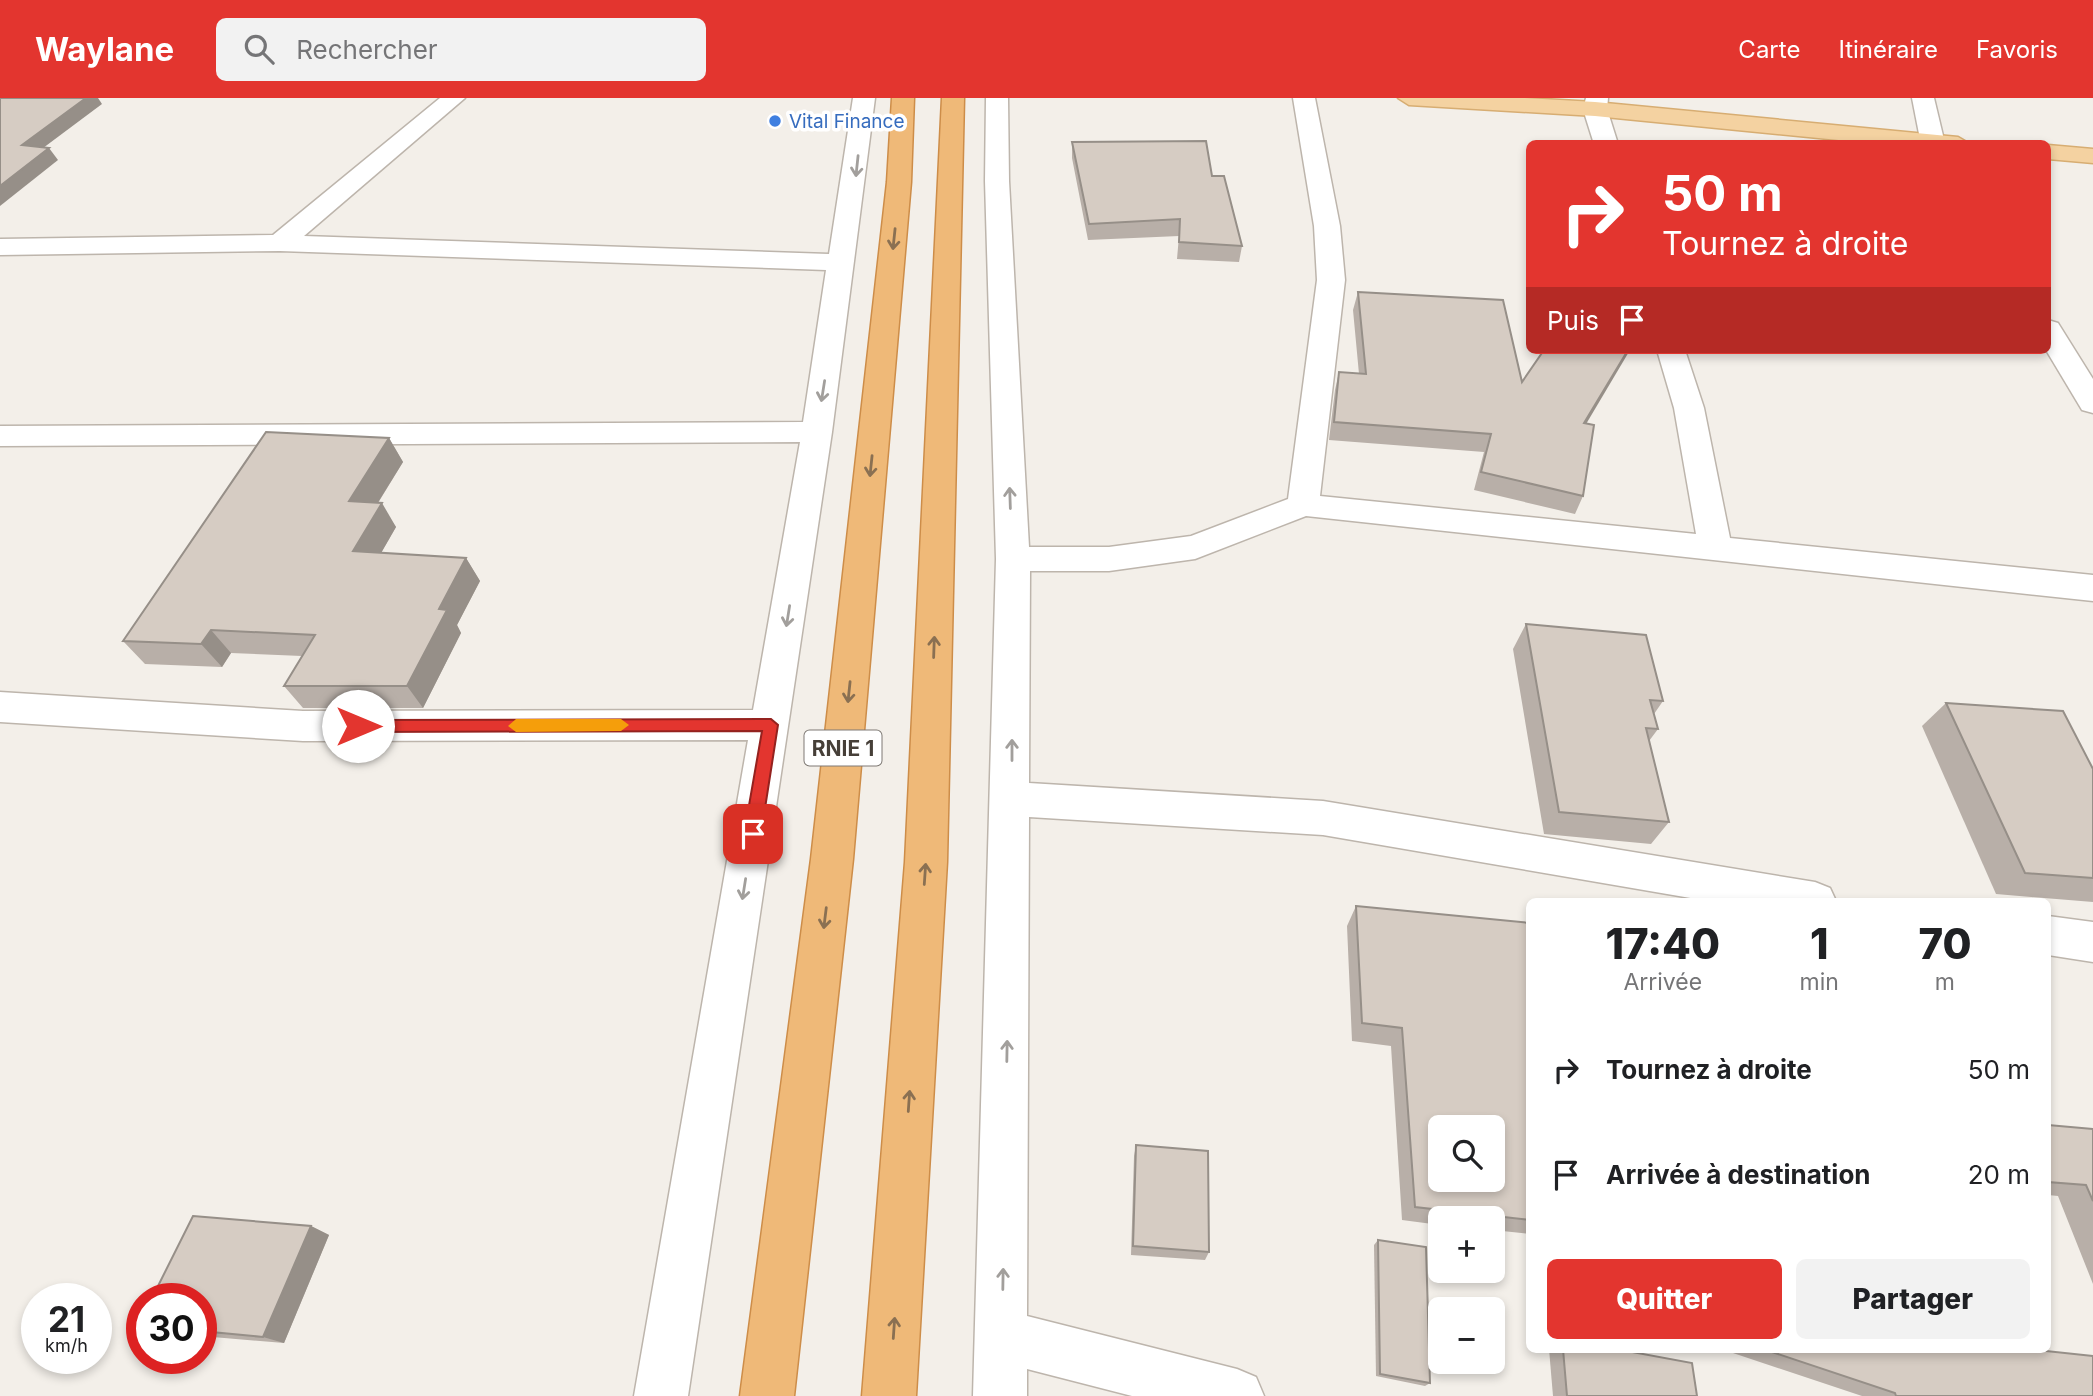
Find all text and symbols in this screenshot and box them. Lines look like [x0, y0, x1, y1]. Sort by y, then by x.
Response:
search box [216, 18, 706, 81]
text: Waylane [35, 29, 174, 69]
icon: search [240, 30, 278, 68]
text: Rechercher [296, 34, 438, 65]
text: Carte [1738, 35, 1800, 64]
text: Itinéraire [1838, 35, 1938, 64]
text: Favoris [1976, 35, 2058, 64]
place label: Vital Finance [789, 110, 905, 133]
marker: Vital Finance [767, 113, 783, 129]
one-way arrow [850, 154, 863, 177]
text: 50 m [1662, 164, 1783, 223]
icon: right [1547, 168, 1638, 259]
text: Tournez à droite [1662, 224, 1908, 263]
one-way arrow [887, 228, 900, 250]
icon: arrive [1613, 301, 1651, 339]
text: Puis [1547, 305, 1599, 336]
one-way arrow [816, 379, 829, 402]
one-way arrow [865, 454, 878, 477]
one-way arrow [1004, 487, 1017, 510]
one-way arrow [781, 604, 794, 626]
one-way arrow [927, 635, 940, 658]
one-way arrow [842, 680, 855, 703]
position arrow [321, 689, 395, 763]
road number: RNIE 1 [804, 730, 882, 766]
one-way arrow [1005, 739, 1019, 762]
pin [723, 804, 783, 864]
icon: arrive [734, 815, 772, 853]
one-way arrow [919, 863, 932, 886]
one-way arrow [737, 877, 750, 899]
one-way arrow [819, 907, 832, 929]
text: 17:40 [1605, 918, 1720, 969]
text: 1 [1810, 918, 1829, 969]
text: 70 [1918, 918, 1971, 969]
text: Arrivée [1623, 968, 1702, 996]
text: min [1800, 968, 1839, 996]
text: m [1935, 968, 1955, 996]
one-way arrow [1000, 1040, 1013, 1063]
icon: right [1547, 1051, 1585, 1089]
text: Tournez à droite [1606, 1054, 1812, 1085]
text: 50 m [1968, 1054, 2030, 1085]
one-way arrow [903, 1090, 916, 1113]
map controls [1428, 1115, 1505, 1374]
button: search [1428, 1115, 1505, 1192]
icon: arrive [1547, 1156, 1585, 1194]
text: Arrivée à destination [1606, 1159, 1871, 1190]
text: 20 m [1968, 1159, 2030, 1190]
button: + [1428, 1206, 1505, 1283]
button: Quitter [1547, 1259, 1782, 1339]
button: Partager [1796, 1259, 2030, 1339]
one-way arrow [996, 1268, 1009, 1291]
speed limit sign: 30 [126, 1283, 217, 1374]
button: − [1428, 1297, 1505, 1374]
text: 21 [48, 1298, 85, 1340]
one-way arrow [887, 1317, 900, 1340]
text: km/h [45, 1335, 88, 1356]

